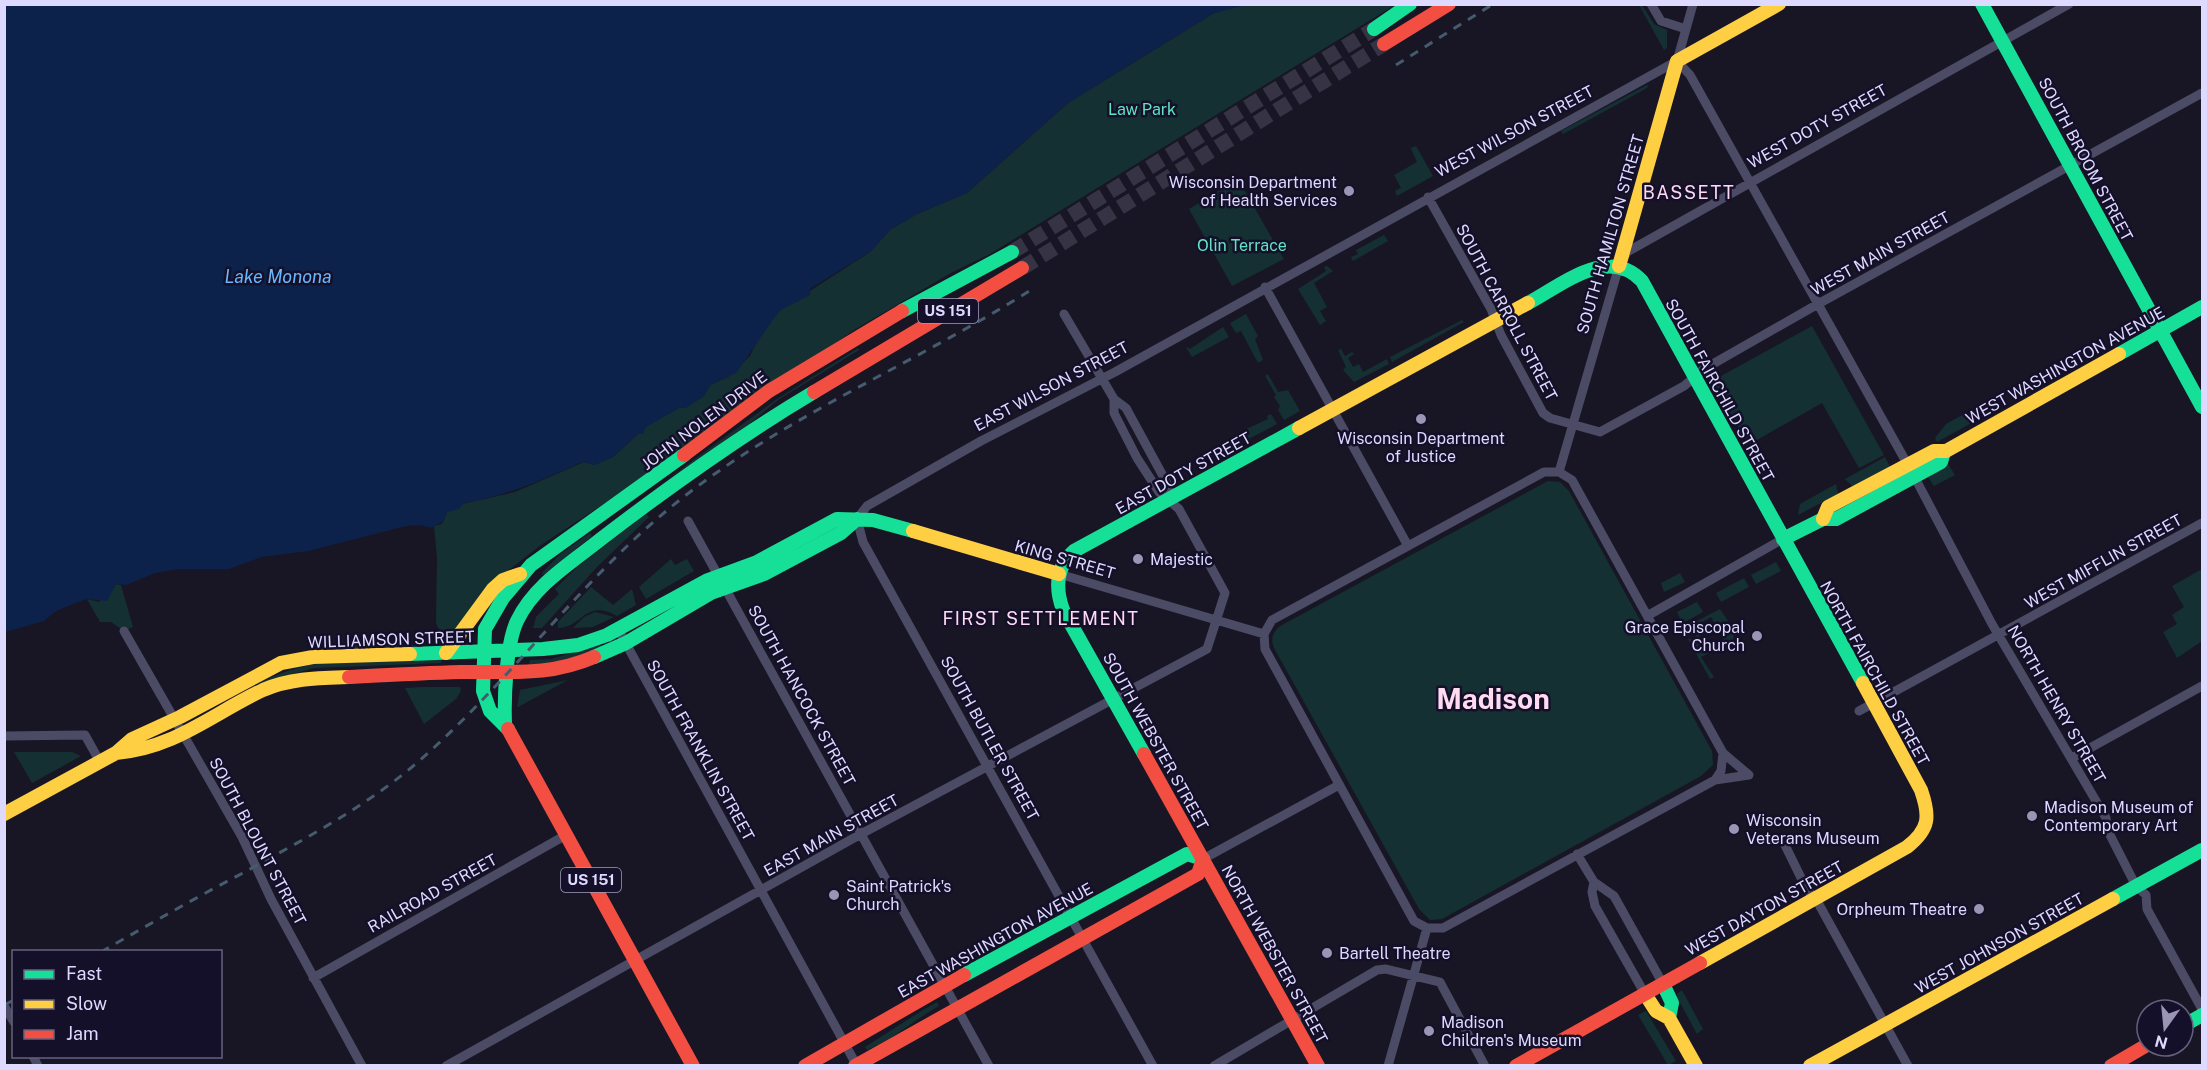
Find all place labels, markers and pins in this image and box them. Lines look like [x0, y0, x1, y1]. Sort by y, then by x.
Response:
place label: Wisconsin Department of Health Services [1169, 173, 1337, 210]
marker: Wisconsin Department of Health Services [1342, 184, 1356, 198]
marker: Wisconsin Department of Justice [1414, 412, 1428, 426]
place label: Wisconsin Department of Justice [1337, 429, 1505, 466]
place label: Majestic [1150, 550, 1213, 569]
marker: Majestic [1131, 552, 1145, 566]
place label: Grace Episcopal Church [1625, 618, 1745, 655]
marker: Grace Episcopal Church [1750, 629, 1764, 643]
place label: Madison Museum of Contemporary Art [2044, 798, 2193, 835]
marker: Madison Museum of Contemporary Art [2025, 809, 2039, 823]
place label: Wisconsin Veterans Museum [1746, 811, 1880, 848]
marker: Wisconsin Veterans Museum [1727, 822, 1741, 836]
place label: Saint Patrick's Church [846, 877, 951, 914]
marker: Saint Patrick's Church [827, 888, 841, 902]
place label: Orpheum Theatre [1837, 900, 1967, 919]
marker: Orpheum Theatre [1972, 902, 1986, 916]
place label: Bartell Theatre [1339, 944, 1451, 963]
marker: Bartell Theatre [1320, 946, 1334, 960]
place label: Madison Children's Museum [1441, 1013, 1581, 1050]
marker: Madison Children's Museum [1422, 1024, 1436, 1038]

